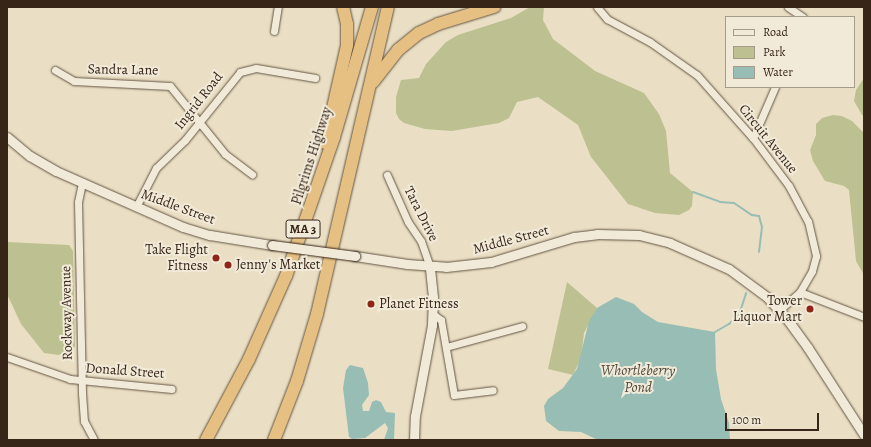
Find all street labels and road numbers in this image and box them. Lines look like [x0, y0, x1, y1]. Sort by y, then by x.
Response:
street label: Sandra Lane [87, 61, 159, 79]
street label: Ingrid Road [171, 69, 227, 133]
street label: Circuit Avenue [735, 101, 801, 177]
street label: Pilgrims Highway [288, 105, 336, 207]
street label: Tara Drive [400, 184, 442, 244]
street label: Middle Street [139, 186, 217, 228]
road number: MA 3 [285, 218, 321, 240]
street label: Middle Street [471, 222, 551, 258]
street label: Rockway Avenue [58, 266, 76, 360]
street label: Donald Street [85, 360, 165, 382]

